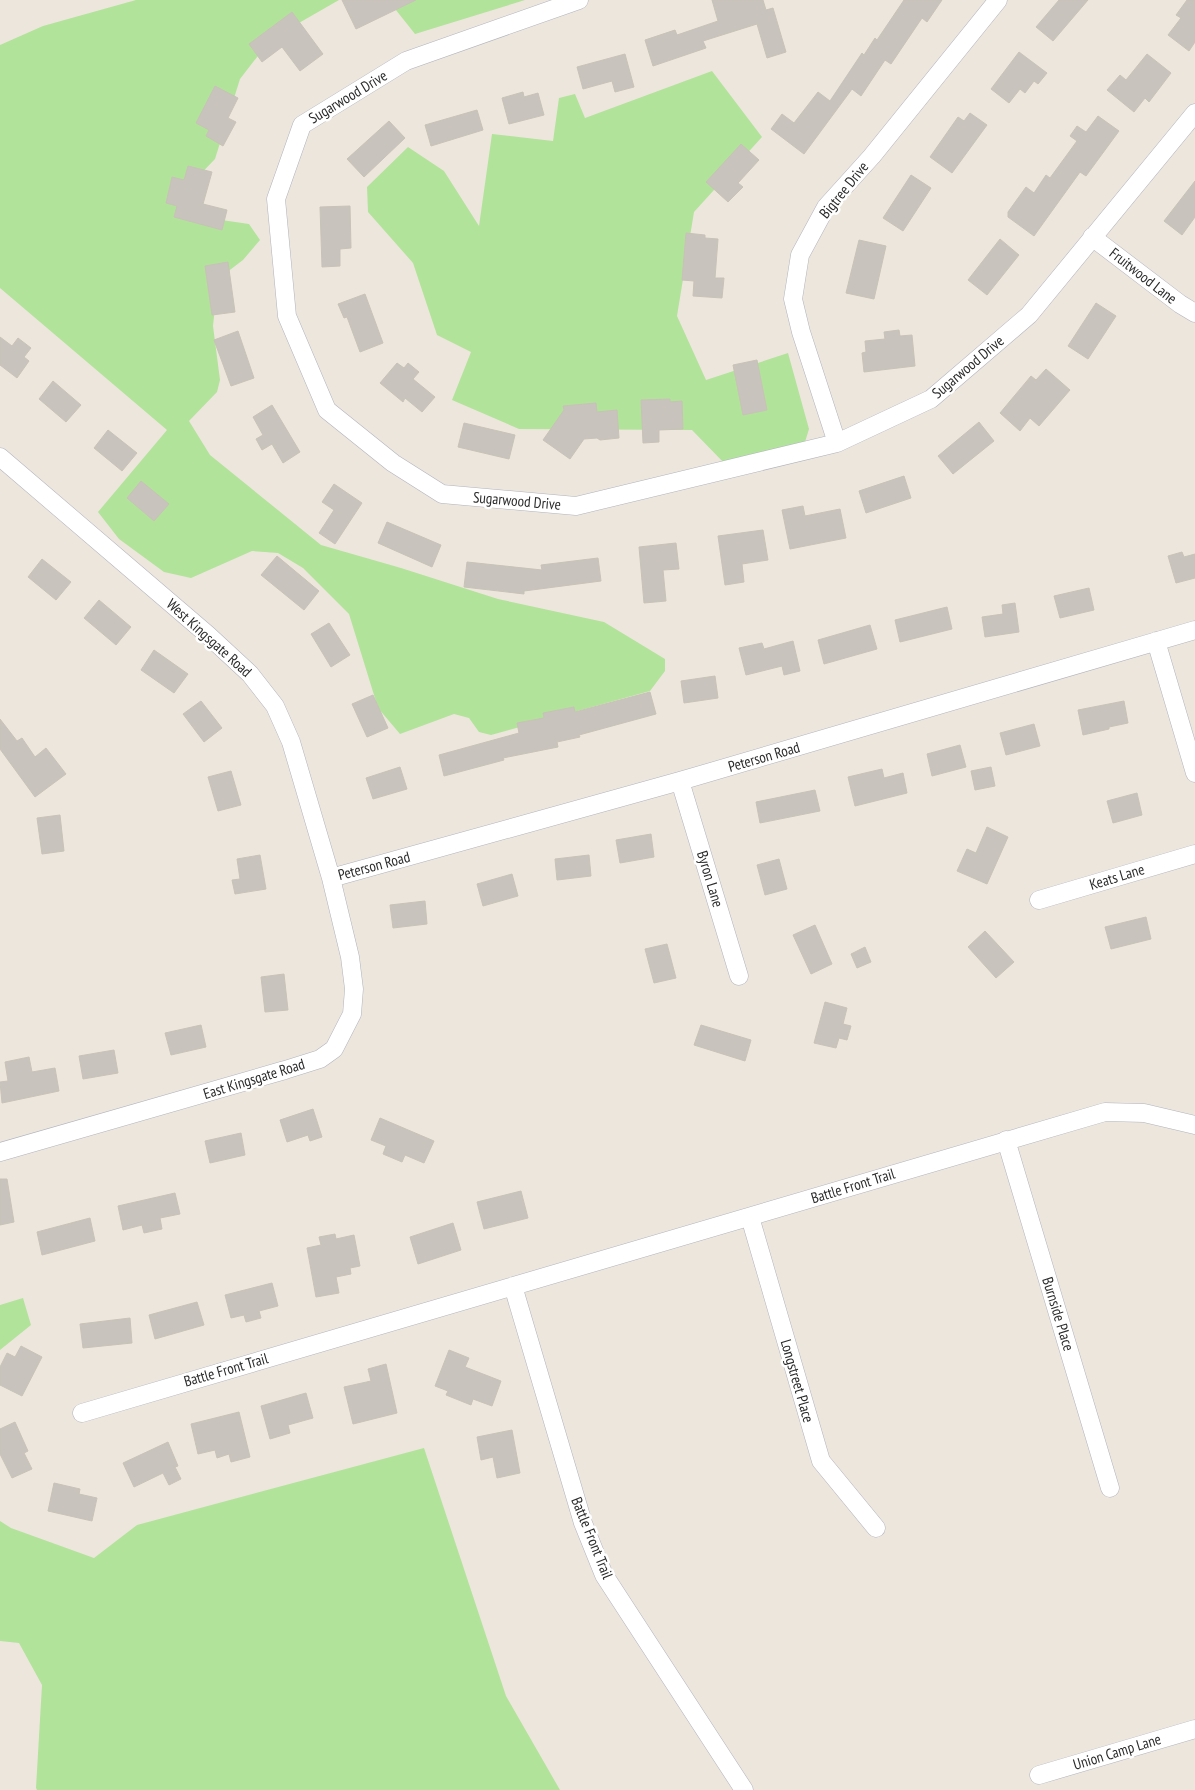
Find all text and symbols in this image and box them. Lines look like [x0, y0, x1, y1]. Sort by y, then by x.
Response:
street label: Sugarwood Drive [305, 66, 390, 127]
street label: Bigtree Drive [815, 157, 872, 222]
street label: Fruitwood Lane [1106, 243, 1181, 308]
street label: Sugarwood Drive [928, 331, 1008, 402]
street label: Sugarwood Drive [472, 487, 562, 514]
street label: West Kingsgate Road [163, 594, 256, 681]
street label: Peterson Road [726, 737, 802, 776]
street label: Peterson Road [336, 847, 412, 884]
street label: Byron Lane [693, 848, 728, 909]
street label: Keats Lane [1087, 859, 1146, 894]
street label: East Kingsgate Road [201, 1054, 307, 1103]
street label: Battle Front Trail [809, 1164, 898, 1207]
street label: Burnside Place [1038, 1275, 1079, 1353]
street label: Longstreet Place [777, 1337, 818, 1425]
street label: Battle Front Trail [182, 1348, 271, 1391]
street label: Battle Front Trail [567, 1494, 618, 1582]
street label: Union Camp Lane [1071, 1729, 1163, 1774]

